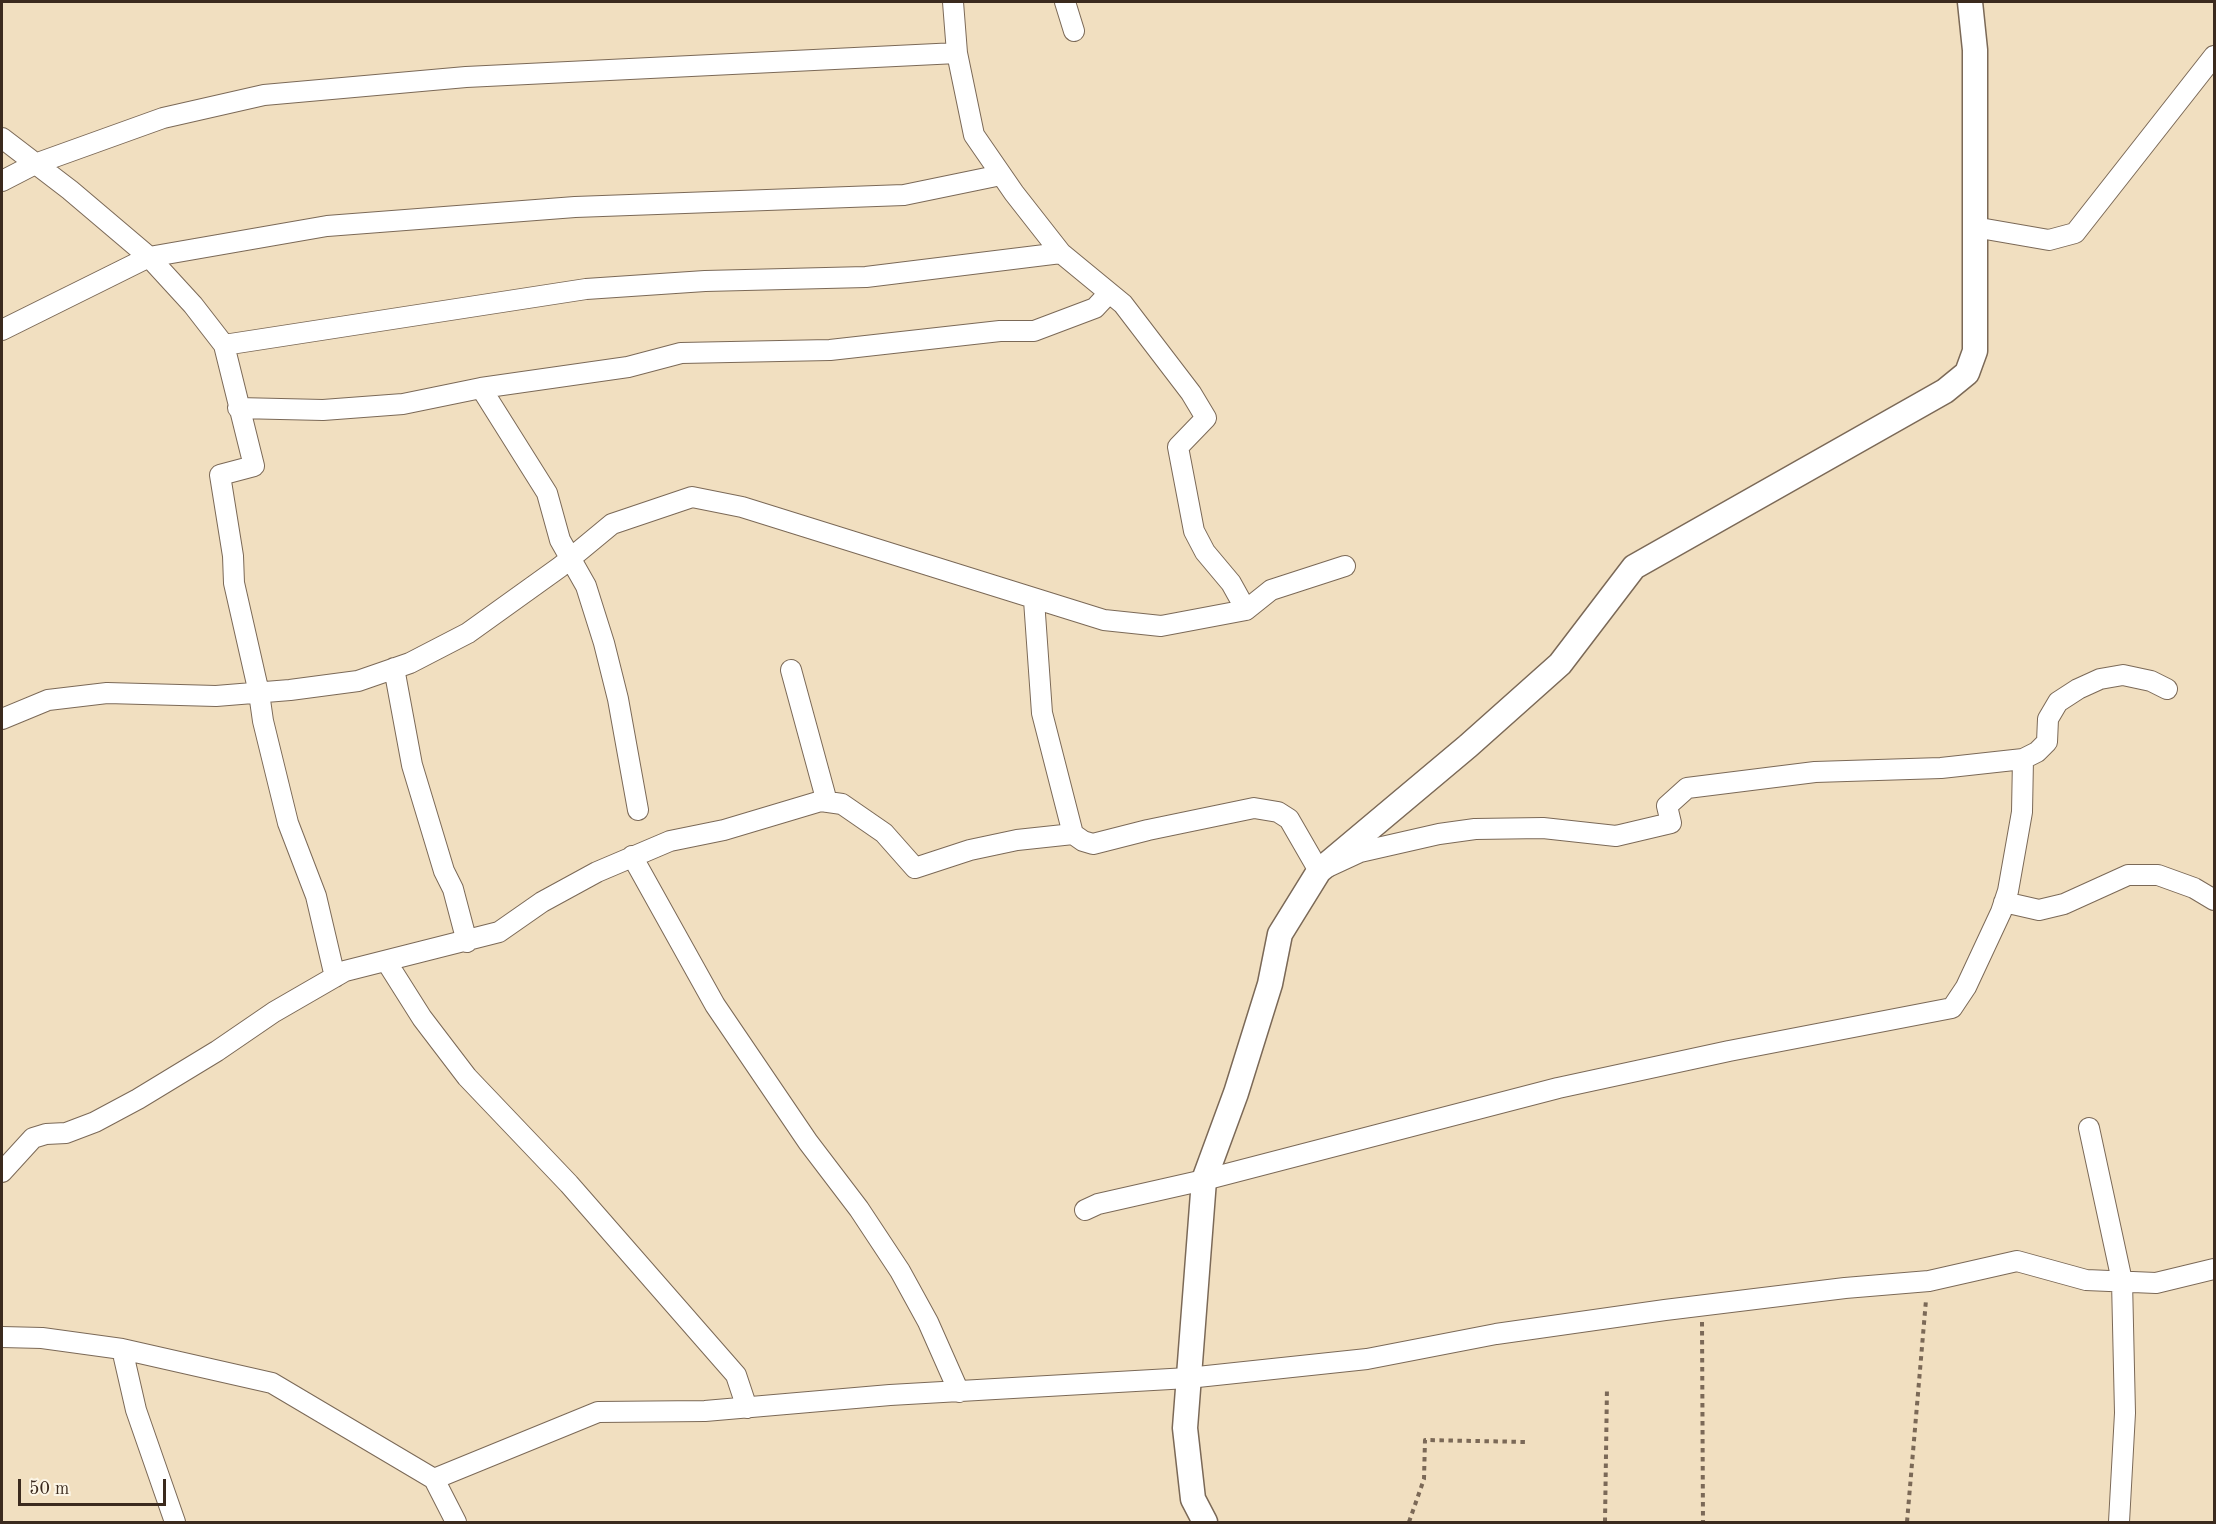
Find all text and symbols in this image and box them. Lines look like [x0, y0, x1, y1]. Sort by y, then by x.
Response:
scale bar [21, 1467, 170, 1505]
text: 50 m [29, 1480, 69, 1498]

